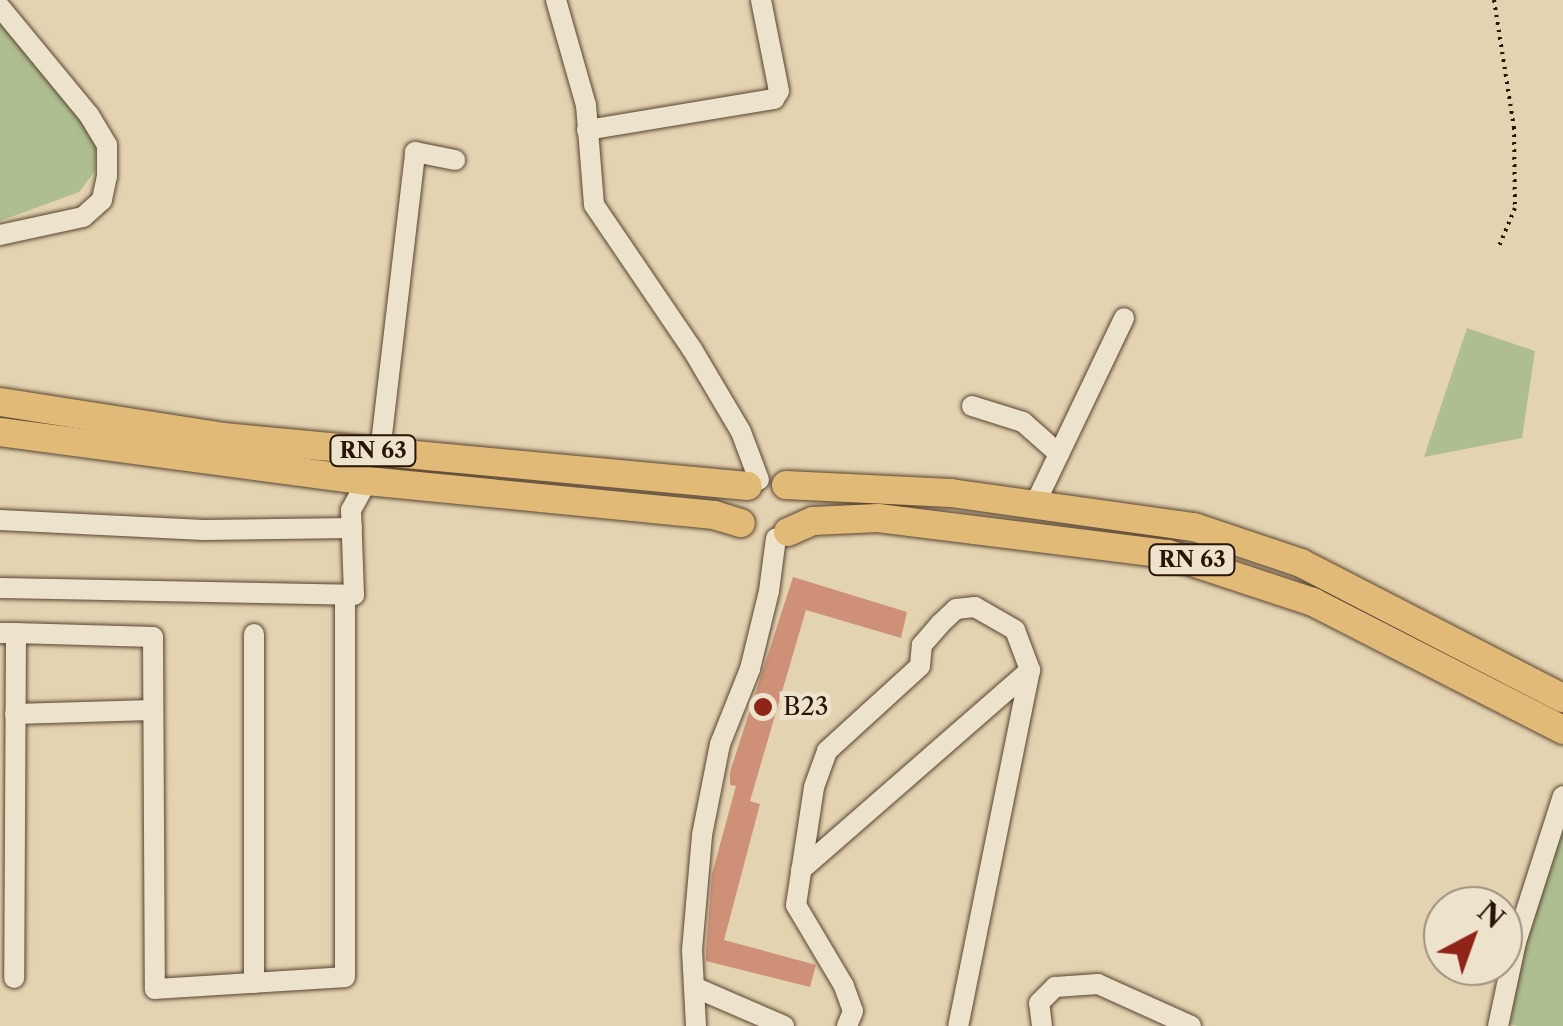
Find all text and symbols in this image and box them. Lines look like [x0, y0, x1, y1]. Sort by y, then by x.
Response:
road number: RN 63 [328, 434, 418, 468]
road number: RN 63 [1147, 543, 1237, 577]
place label: B23 [783, 692, 829, 722]
marker: B23 [752, 696, 774, 718]
north arrow [1423, 886, 1523, 986]
text: N [1471, 894, 1512, 936]

